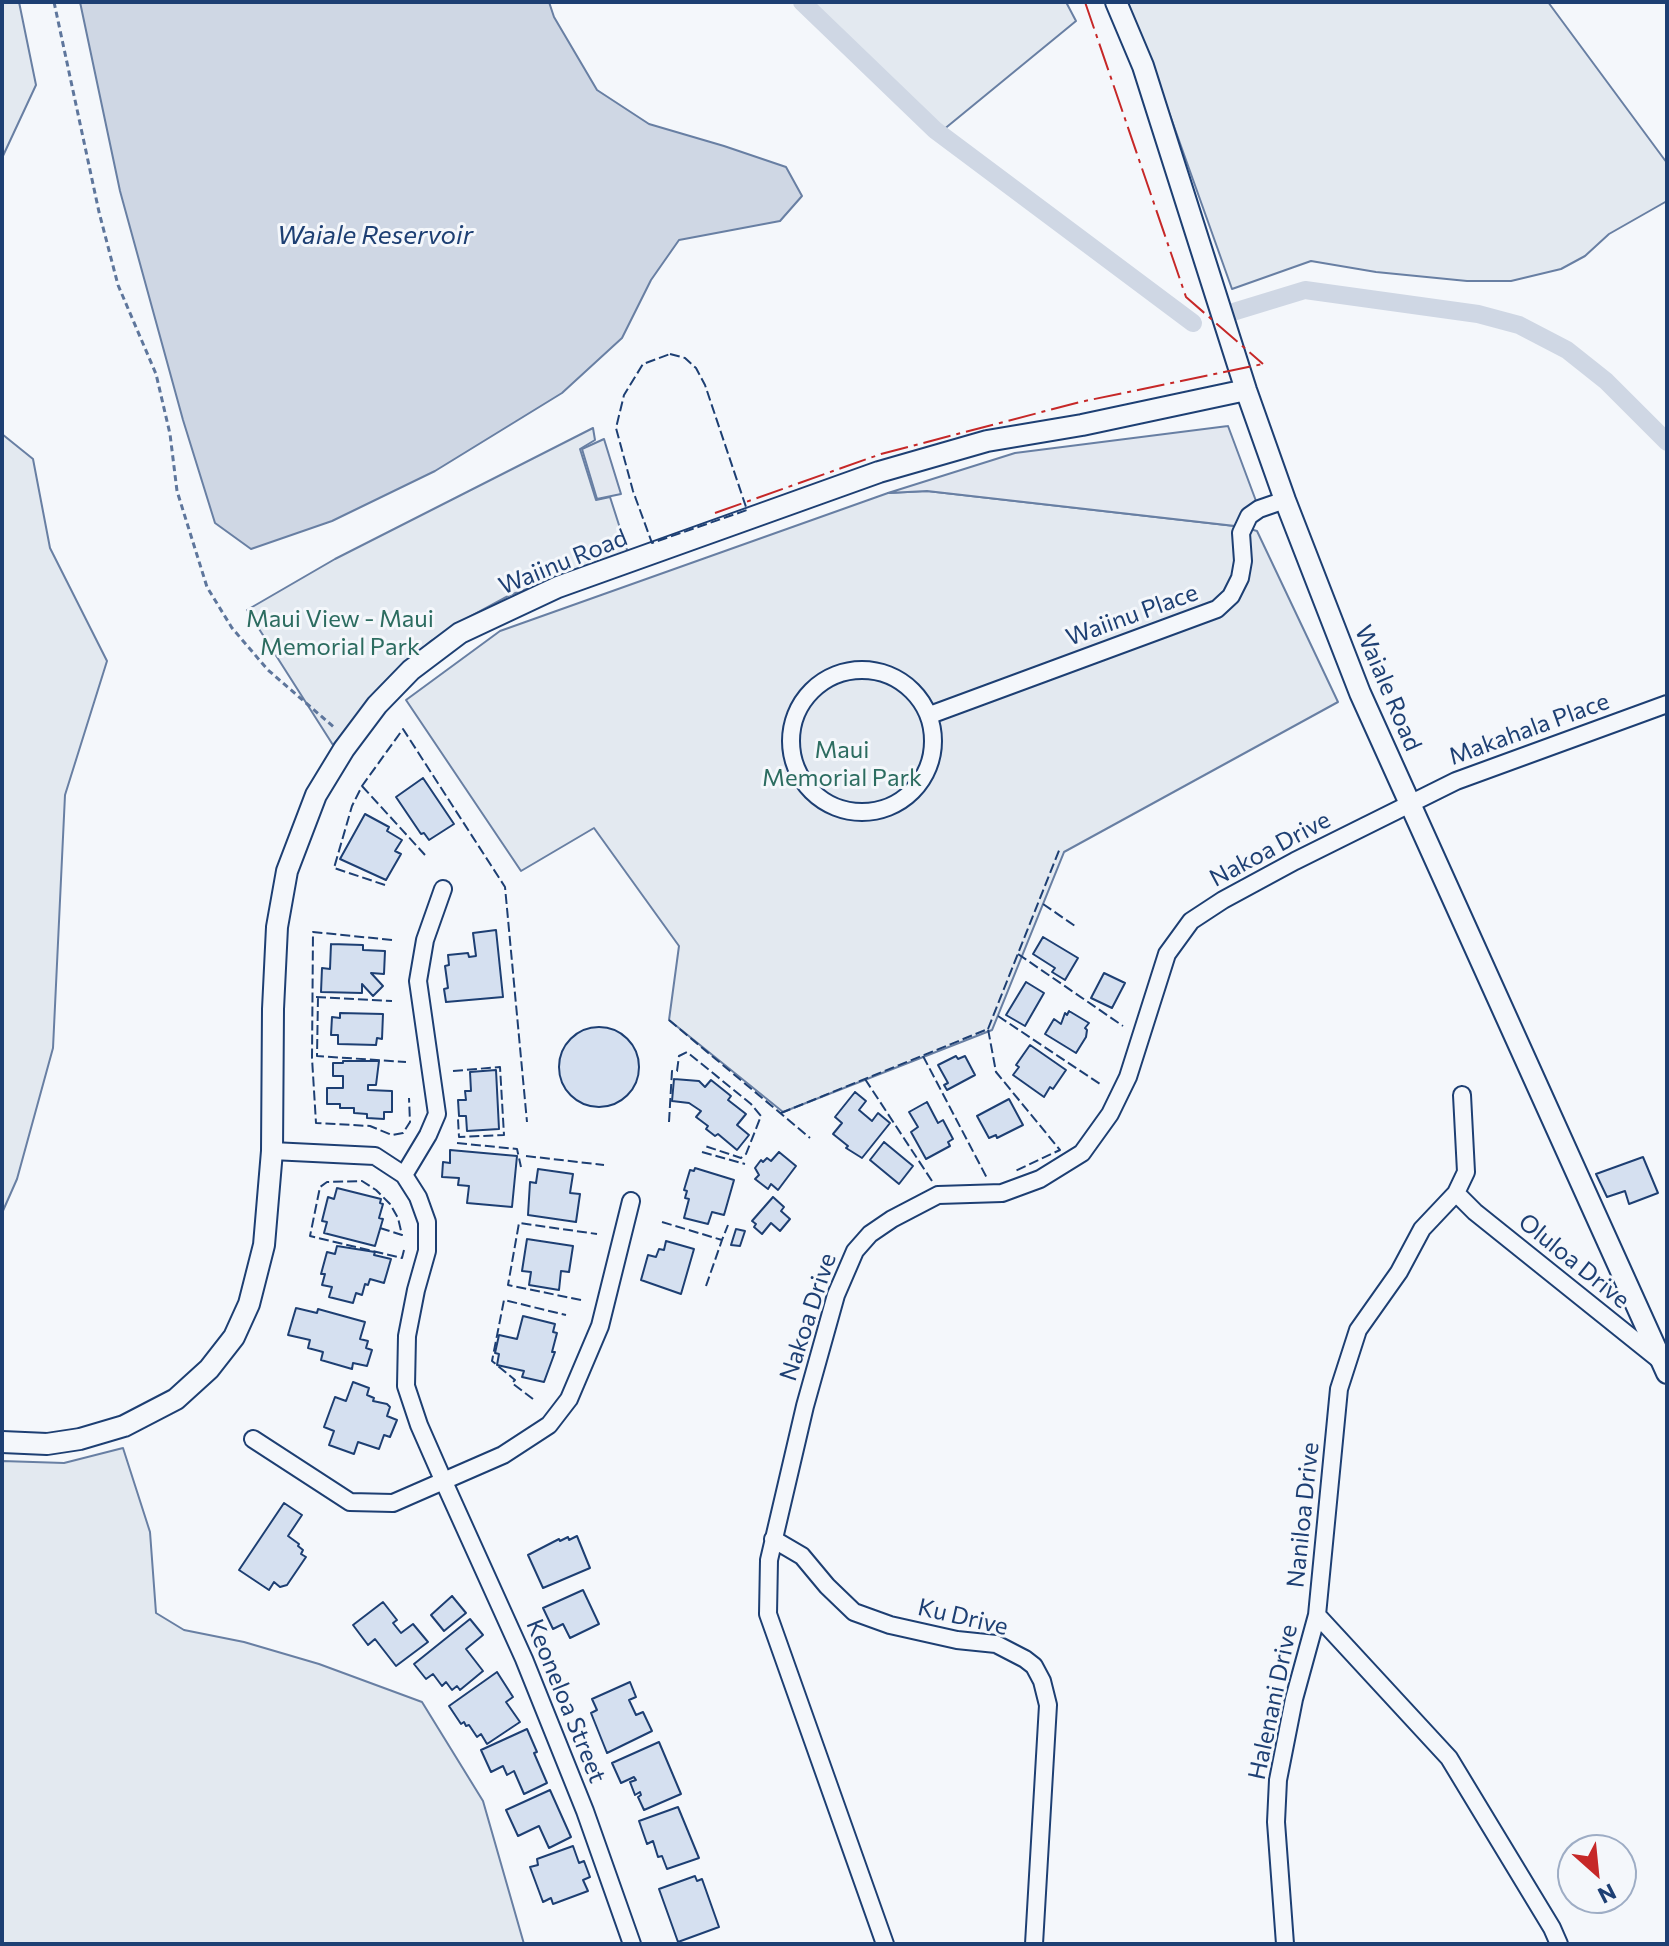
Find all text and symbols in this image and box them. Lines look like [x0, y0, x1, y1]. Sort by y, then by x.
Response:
water label: Waiale Reservoir [277, 219, 473, 251]
street label: Waiinu Road [495, 523, 631, 601]
street label: Waiinu Place [1062, 578, 1202, 652]
park label: Maui View - Maui Memorial Park [246, 605, 434, 661]
street label: Waiale Road [1349, 621, 1427, 755]
street label: Makahala Place [1445, 687, 1613, 771]
park label: Maui Memorial Park [762, 736, 922, 792]
street label: Nakoa Drive [1205, 805, 1335, 893]
street label: Oluloa Drive [1513, 1207, 1635, 1315]
street label: Nakoa Drive [774, 1250, 842, 1384]
street label: Naniloa Drive [1281, 1441, 1325, 1589]
street label: Ku Drive [915, 1593, 1011, 1641]
street label: Keoneloa Street [520, 1615, 612, 1787]
street label: Halenani Drive [1242, 1622, 1304, 1782]
north arrow [1557, 1834, 1637, 1914]
text: N [1594, 1878, 1621, 1910]

